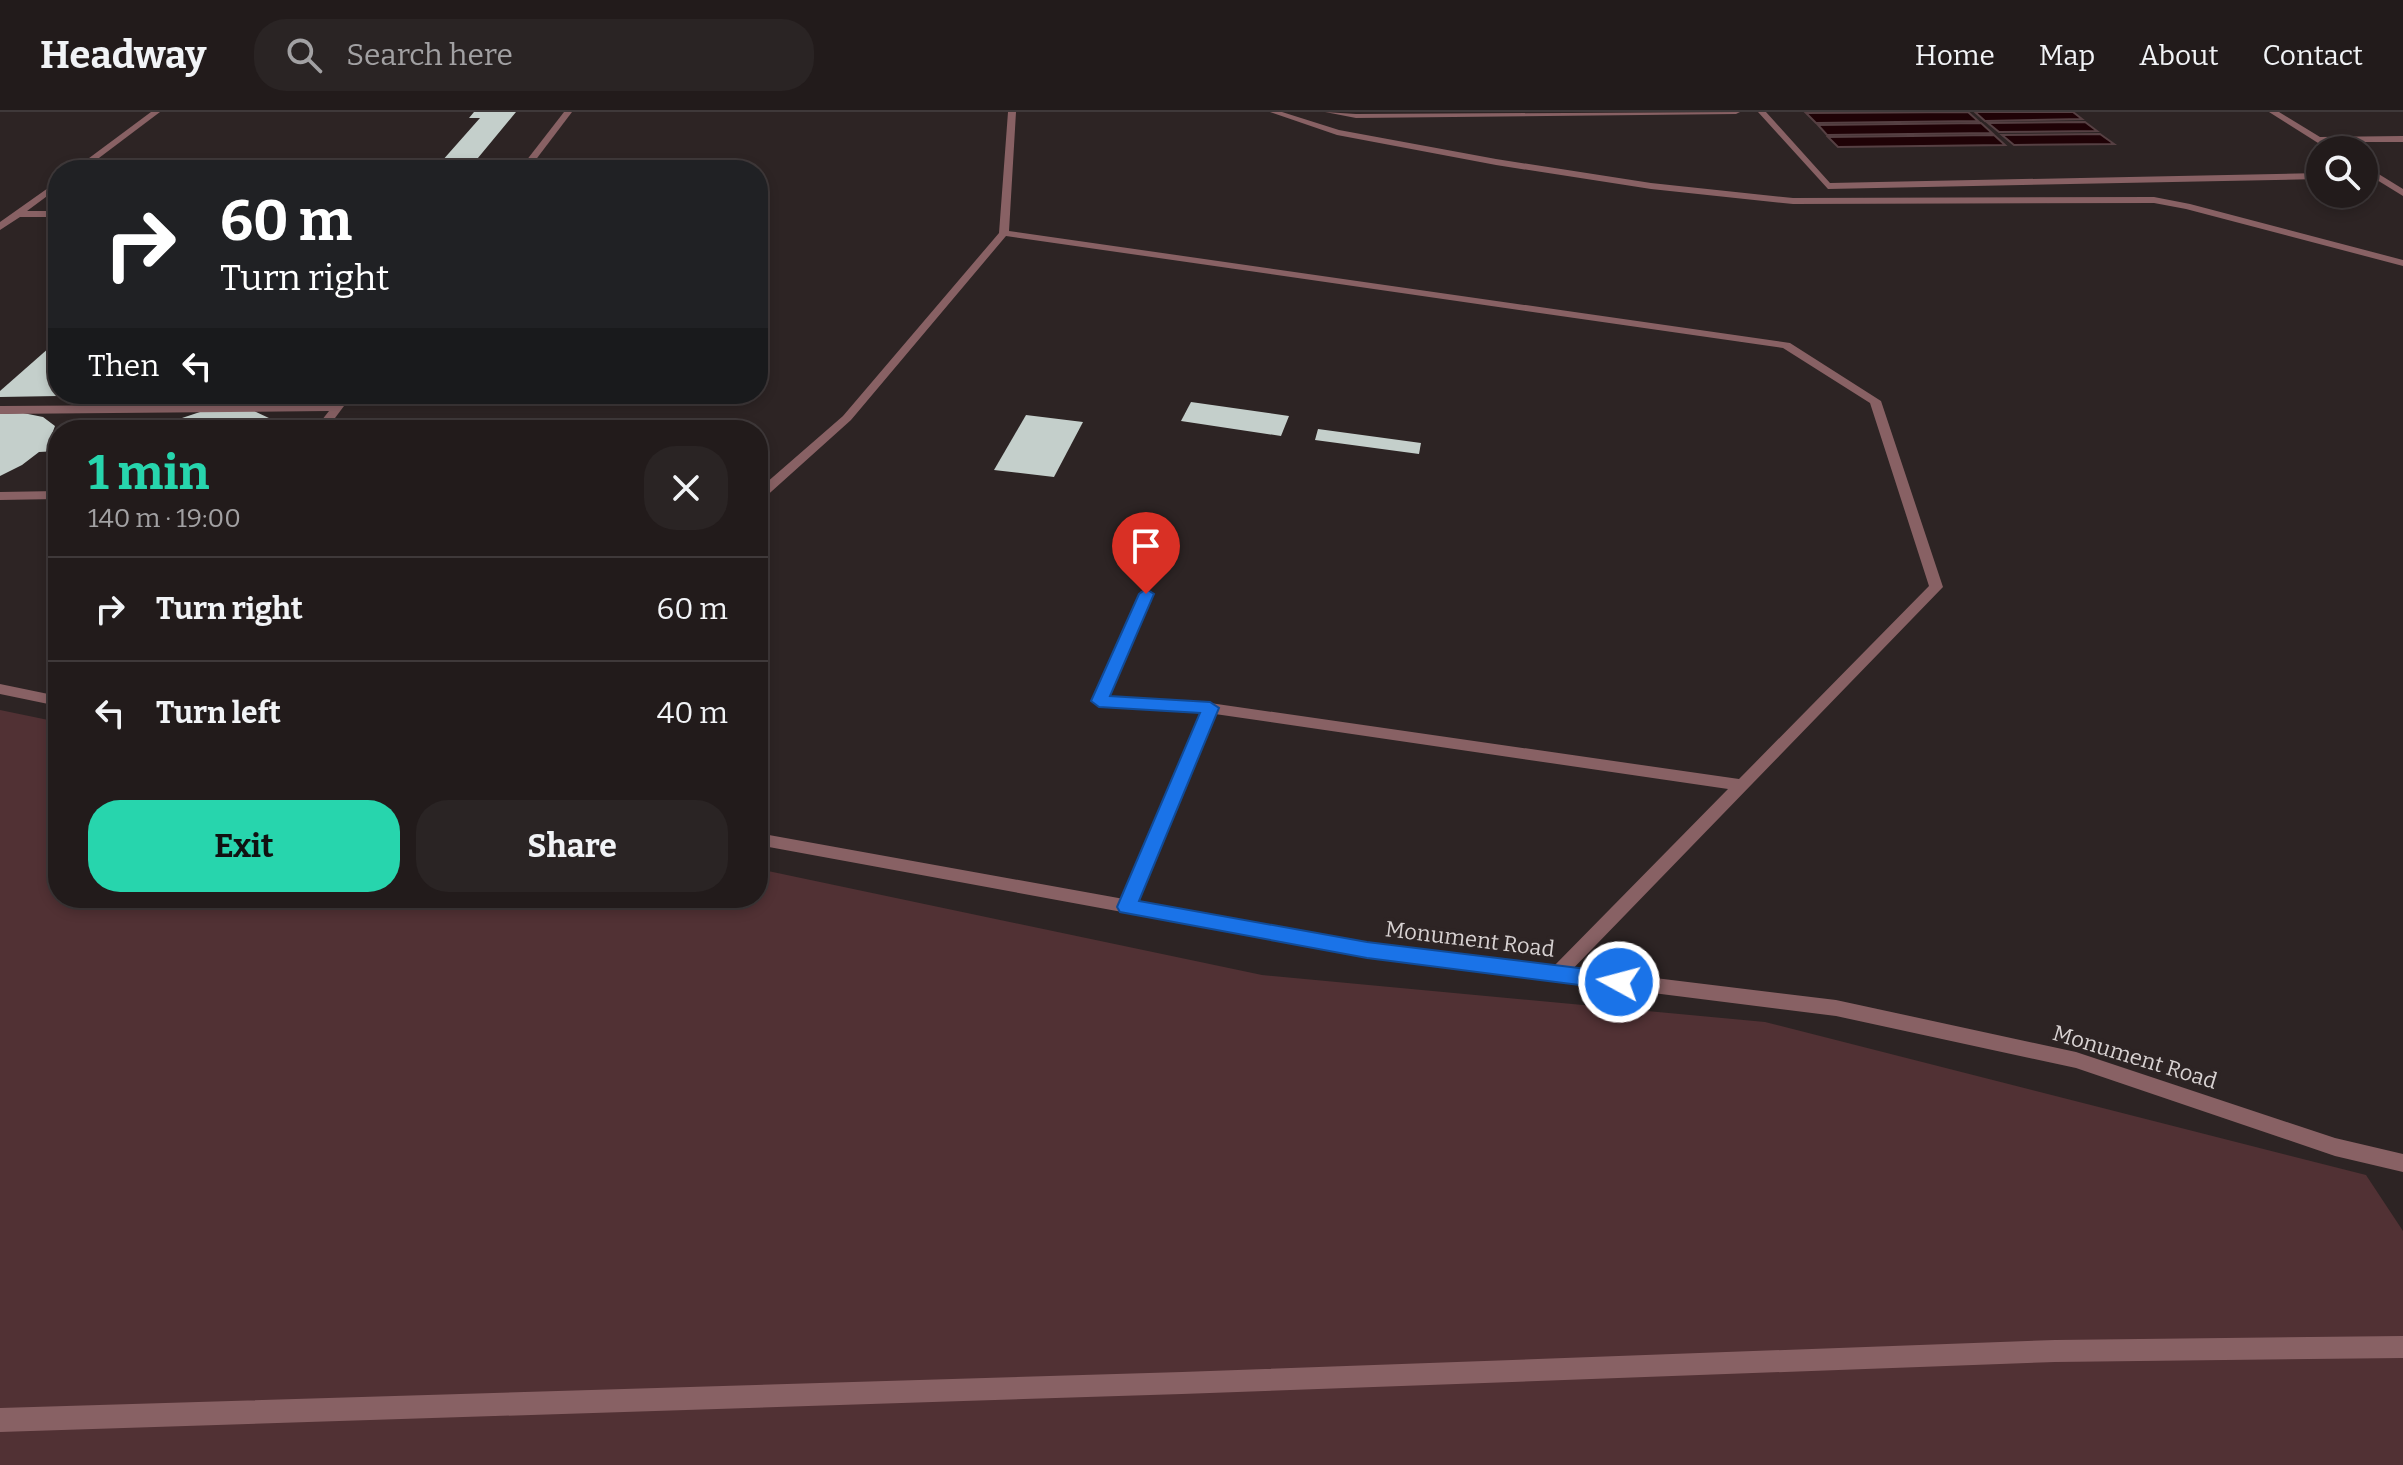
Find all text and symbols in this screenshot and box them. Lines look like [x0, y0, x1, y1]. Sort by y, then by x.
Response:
search box [254, 19, 814, 91]
text: Headway [40, 32, 206, 78]
icon: search [282, 33, 326, 77]
text: Search here [346, 37, 513, 73]
text: Home [1915, 39, 1995, 72]
text: Map [2039, 39, 2095, 72]
text: About [2139, 39, 2219, 72]
text: Contact [2263, 39, 2363, 72]
map controls [2306, 136, 2378, 208]
button: search [2306, 136, 2378, 208]
text: 60 m [220, 188, 352, 255]
icon: right [88, 192, 192, 296]
text: Turn right [220, 256, 389, 300]
icon: left [175, 344, 219, 388]
text: Then [88, 348, 159, 384]
text: 1 min [88, 444, 209, 502]
button: close [644, 446, 728, 530]
text: 140 m · 19:00 [88, 503, 241, 534]
pin [1112, 512, 1180, 594]
icon: arrive [1124, 524, 1168, 568]
icon: right [88, 587, 132, 631]
text: Turn right [156, 591, 303, 627]
text: 60 m [657, 591, 728, 627]
icon: left [88, 691, 132, 735]
text: Turn left [156, 695, 281, 731]
text: 40 m [657, 695, 728, 731]
button: Exit [88, 800, 400, 892]
button: Share [416, 800, 728, 892]
street label: Monument Road [1384, 915, 1556, 963]
position arrow [1577, 940, 1661, 1024]
street label: Monument Road [2050, 1019, 2220, 1095]

